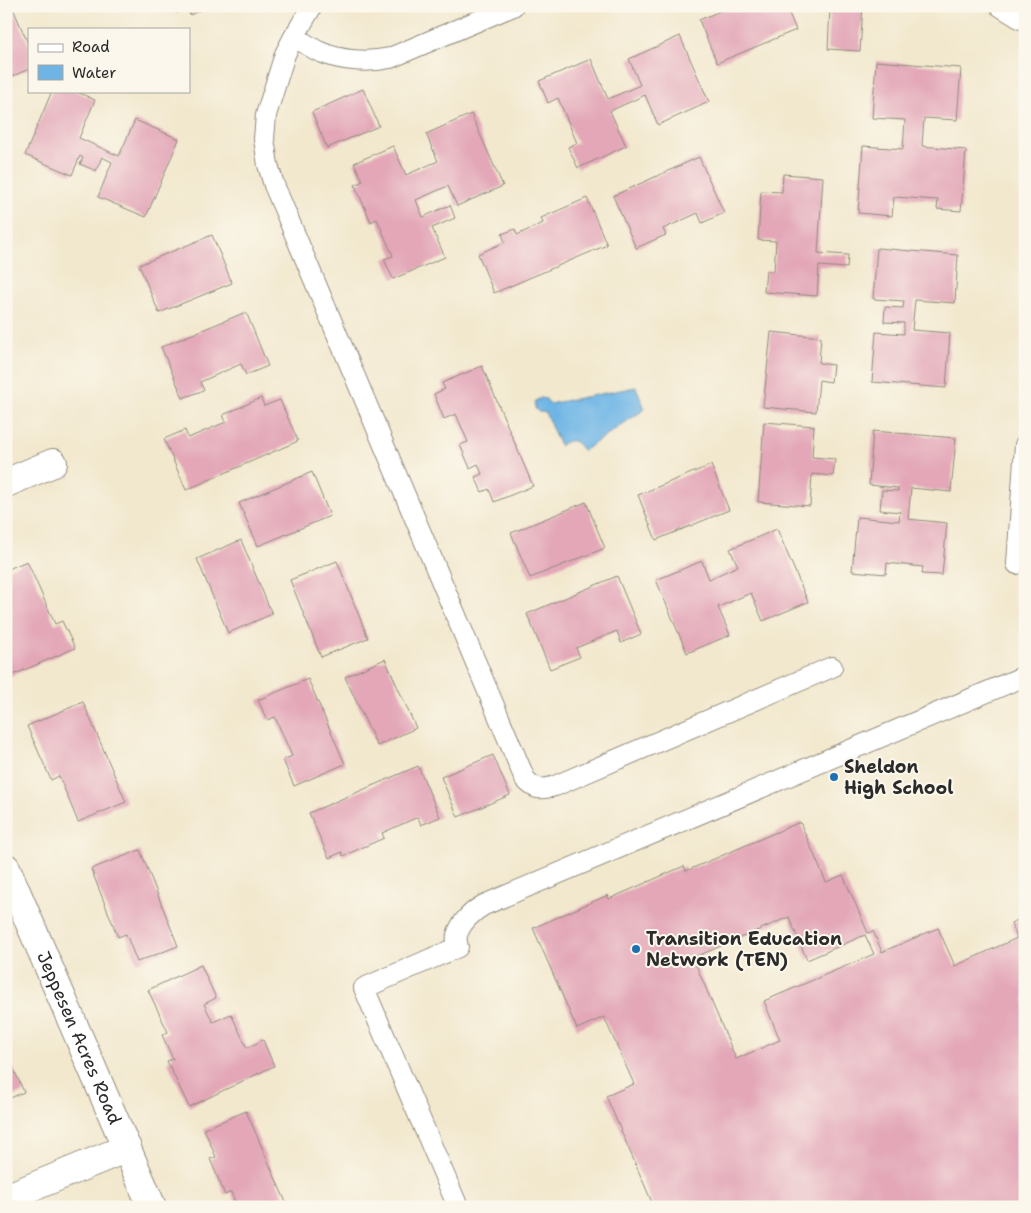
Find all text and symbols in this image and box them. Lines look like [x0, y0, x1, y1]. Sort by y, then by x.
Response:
legend [28, 28, 190, 92]
text: Road [72, 37, 110, 57]
text: Water [72, 63, 116, 83]
place label: Sheldon High School [844, 755, 953, 800]
marker: Sheldon High School [828, 771, 840, 783]
place label: Transition Education Network (TEN) [646, 927, 842, 972]
marker: Transition Education Network (TEN) [630, 943, 642, 955]
street label: Jeppesen Acres Road [31, 948, 127, 1128]

